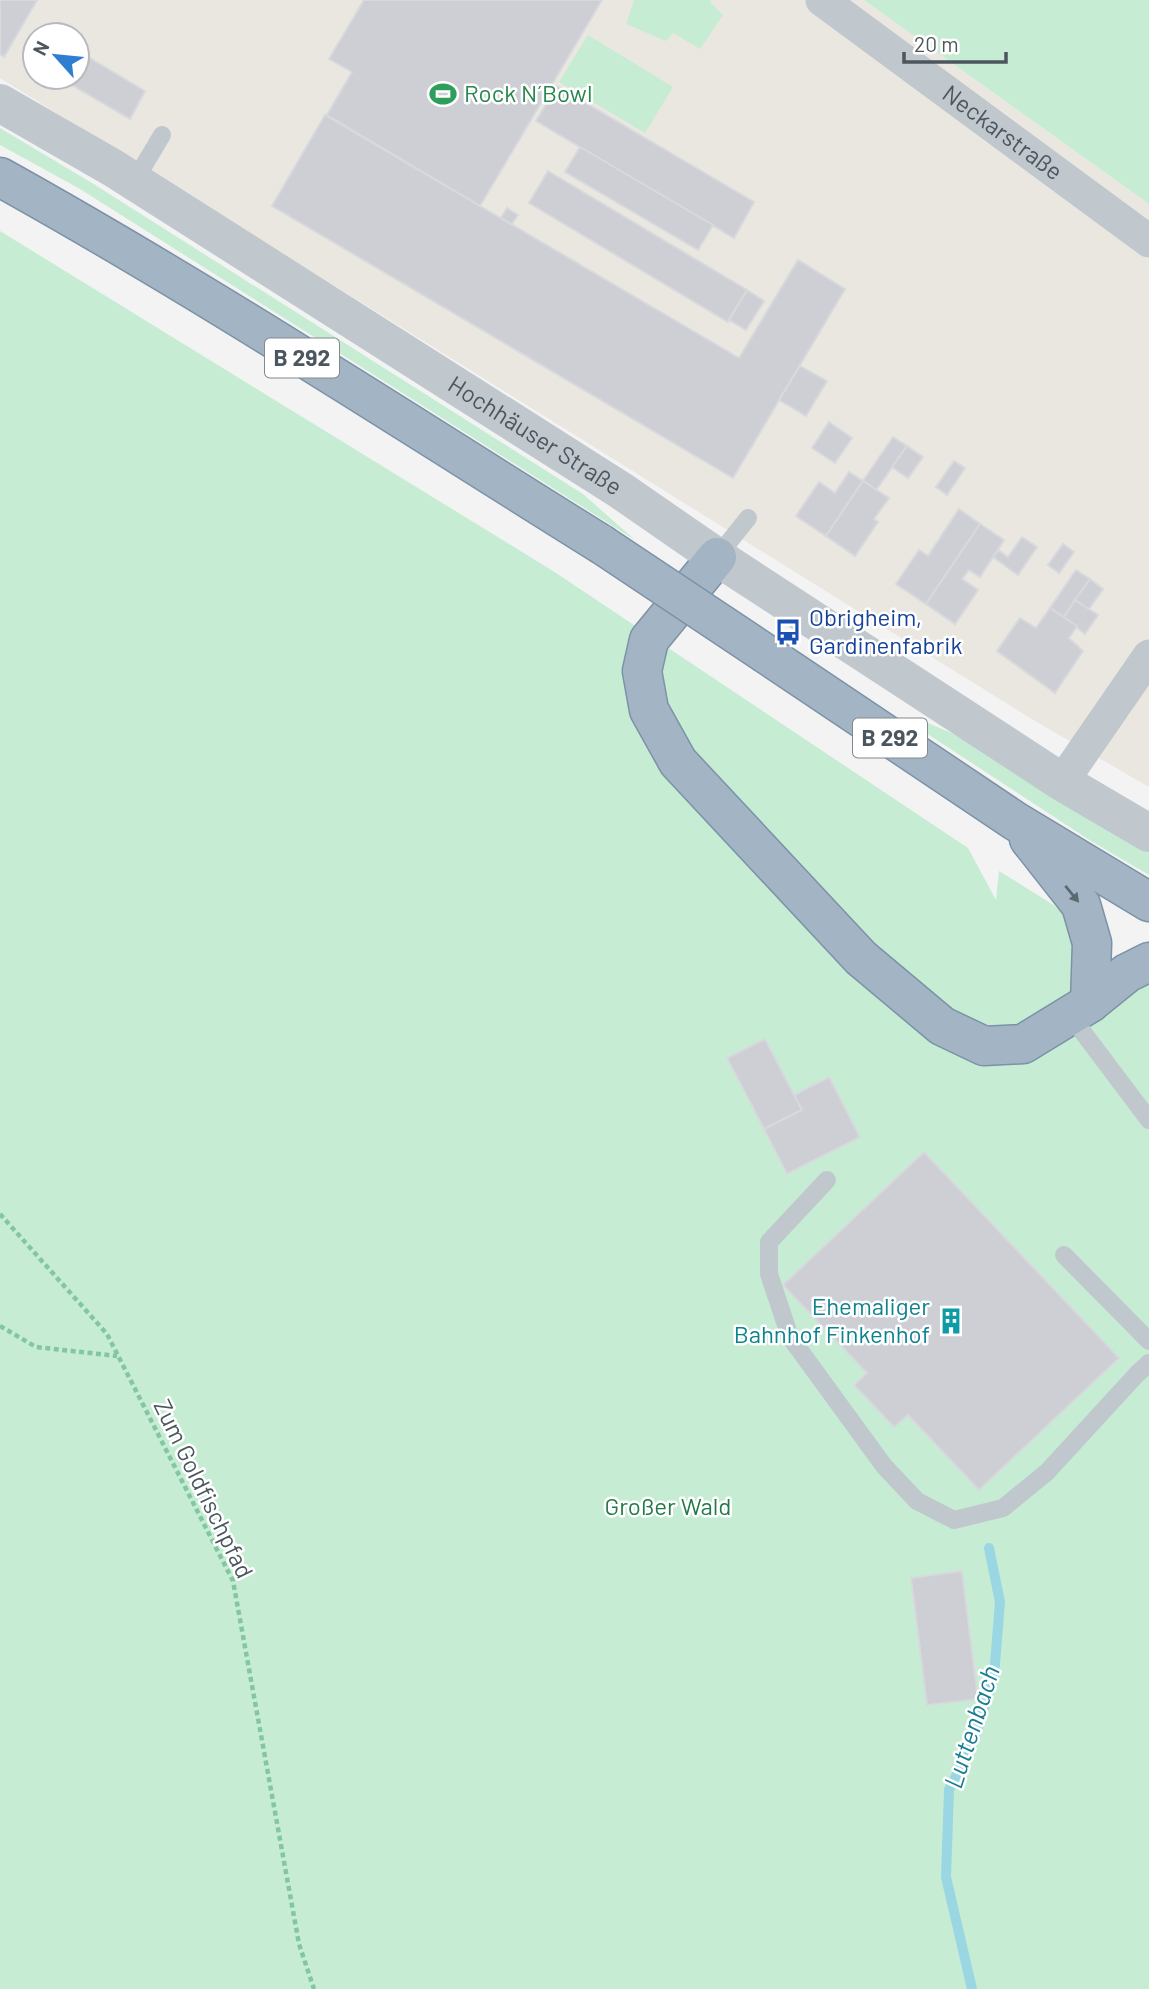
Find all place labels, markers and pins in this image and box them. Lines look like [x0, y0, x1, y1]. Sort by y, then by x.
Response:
place label: Rock N´Bowl [464, 78, 592, 107]
sports icon: Rock N´Bowl [428, 79, 458, 109]
place label: Obrigheim, Gardinenfabrik [809, 602, 963, 659]
bus stop icon: Obrigheim, Gardinenfabrik [773, 617, 803, 647]
place label: Ehemaliger Bahnhof Finkenhof [734, 1291, 930, 1348]
building icon: Ehemaliger Bahnhof Finkenhof [936, 1306, 966, 1336]

